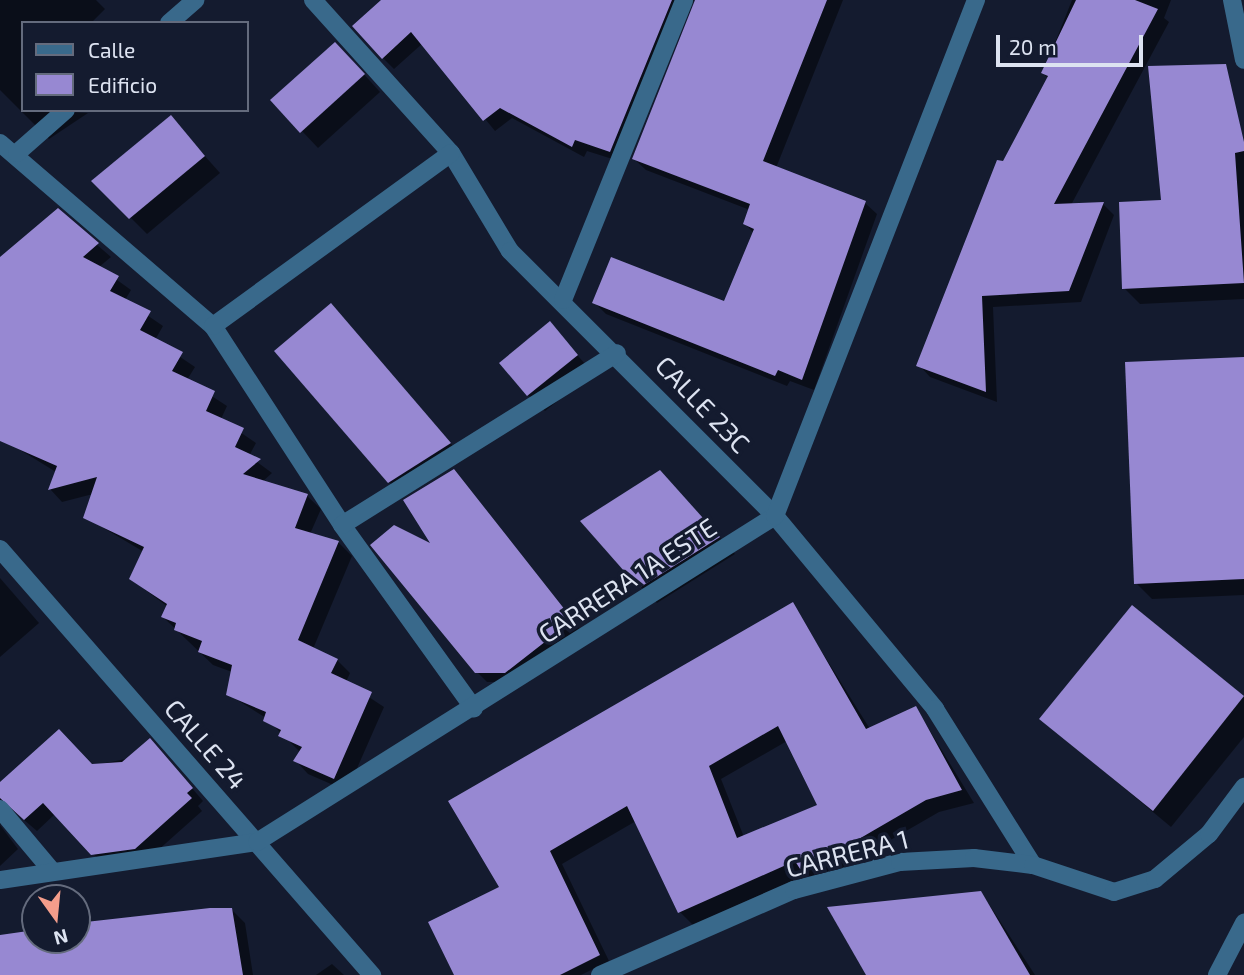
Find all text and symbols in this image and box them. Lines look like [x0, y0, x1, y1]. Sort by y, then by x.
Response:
legend [21, 21, 248, 112]
scale bar [999, 21, 1146, 65]
text: 20 m [1009, 34, 1057, 59]
text: Calle [88, 37, 135, 62]
text: Edificio [88, 72, 157, 97]
street label: CALLE 23C [649, 349, 757, 459]
street label: CARRERA 1A ESTE [532, 511, 722, 649]
street label: CALLE 24 [159, 693, 253, 795]
street label: CARRERA 1 [782, 823, 912, 883]
north arrow [21, 884, 91, 954]
text: N [51, 925, 71, 951]

